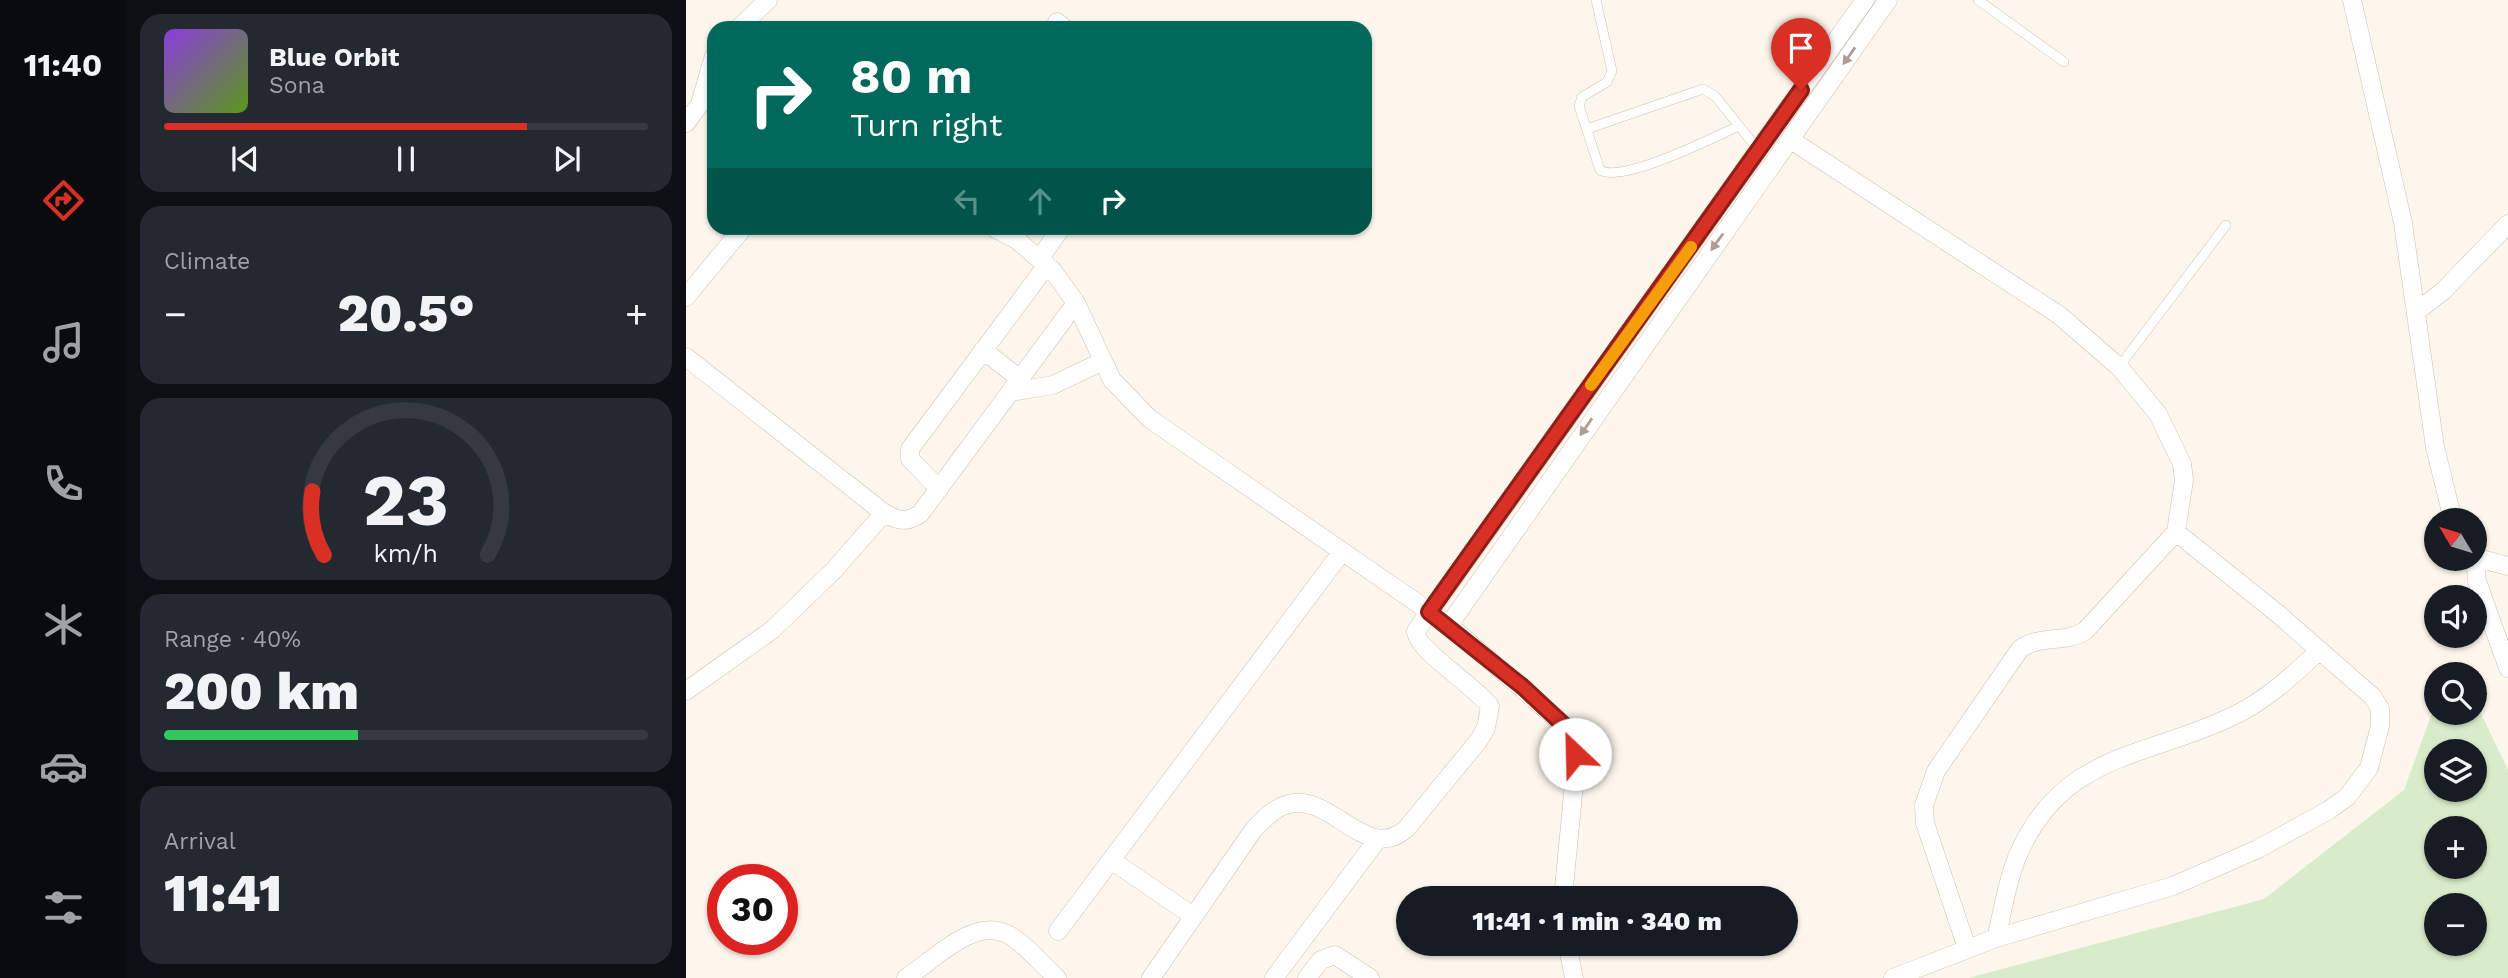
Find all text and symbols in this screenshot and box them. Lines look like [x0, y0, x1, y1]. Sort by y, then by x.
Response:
pin [1771, 18, 1831, 90]
icon: arrive [1782, 29, 1820, 67]
text: Blue Orbit [269, 42, 399, 72]
text: 11:40 [24, 46, 102, 84]
text: 80 m [850, 47, 972, 105]
one-way arrow [1842, 47, 1856, 65]
icon: right [735, 49, 826, 140]
text: Sona [269, 72, 325, 99]
text: Turn right [850, 106, 1002, 144]
icon: previous [226, 140, 264, 178]
icon: pause [387, 140, 425, 178]
icon: next [548, 140, 586, 178]
icon: directions [39, 176, 88, 225]
icon: left [948, 182, 986, 220]
icon: ahead [1021, 182, 1059, 220]
icon: right [1094, 182, 1132, 220]
one-way arrow [1710, 233, 1724, 251]
text: Climate [164, 248, 250, 275]
text: 20.5° [337, 283, 475, 344]
text: − [164, 292, 187, 336]
text: + [625, 292, 648, 336]
icon: music [39, 318, 88, 367]
one-way arrow [1579, 418, 1593, 436]
text: 23 [363, 457, 449, 543]
icon: phone [39, 459, 88, 508]
north arrow [2424, 508, 2487, 570]
map controls [2424, 508, 2487, 956]
text: km/h [374, 539, 438, 568]
button: sound [2424, 585, 2487, 648]
icon: climate [39, 600, 88, 649]
text: Range · 40% [164, 626, 301, 653]
text: 200 km [164, 661, 359, 722]
button: search [2424, 662, 2487, 725]
position arrow [1538, 717, 1612, 791]
button: layers [2424, 739, 2487, 802]
icon: car [39, 742, 88, 791]
button: + [2424, 816, 2487, 879]
text: Arrival [164, 828, 236, 855]
text: 11:41 [164, 863, 282, 924]
speed limit sign: 30 [707, 864, 798, 955]
icon: filters [39, 883, 88, 932]
button: − [2424, 893, 2487, 956]
text: 11:41 · 1 min · 340 m [1472, 906, 1722, 936]

